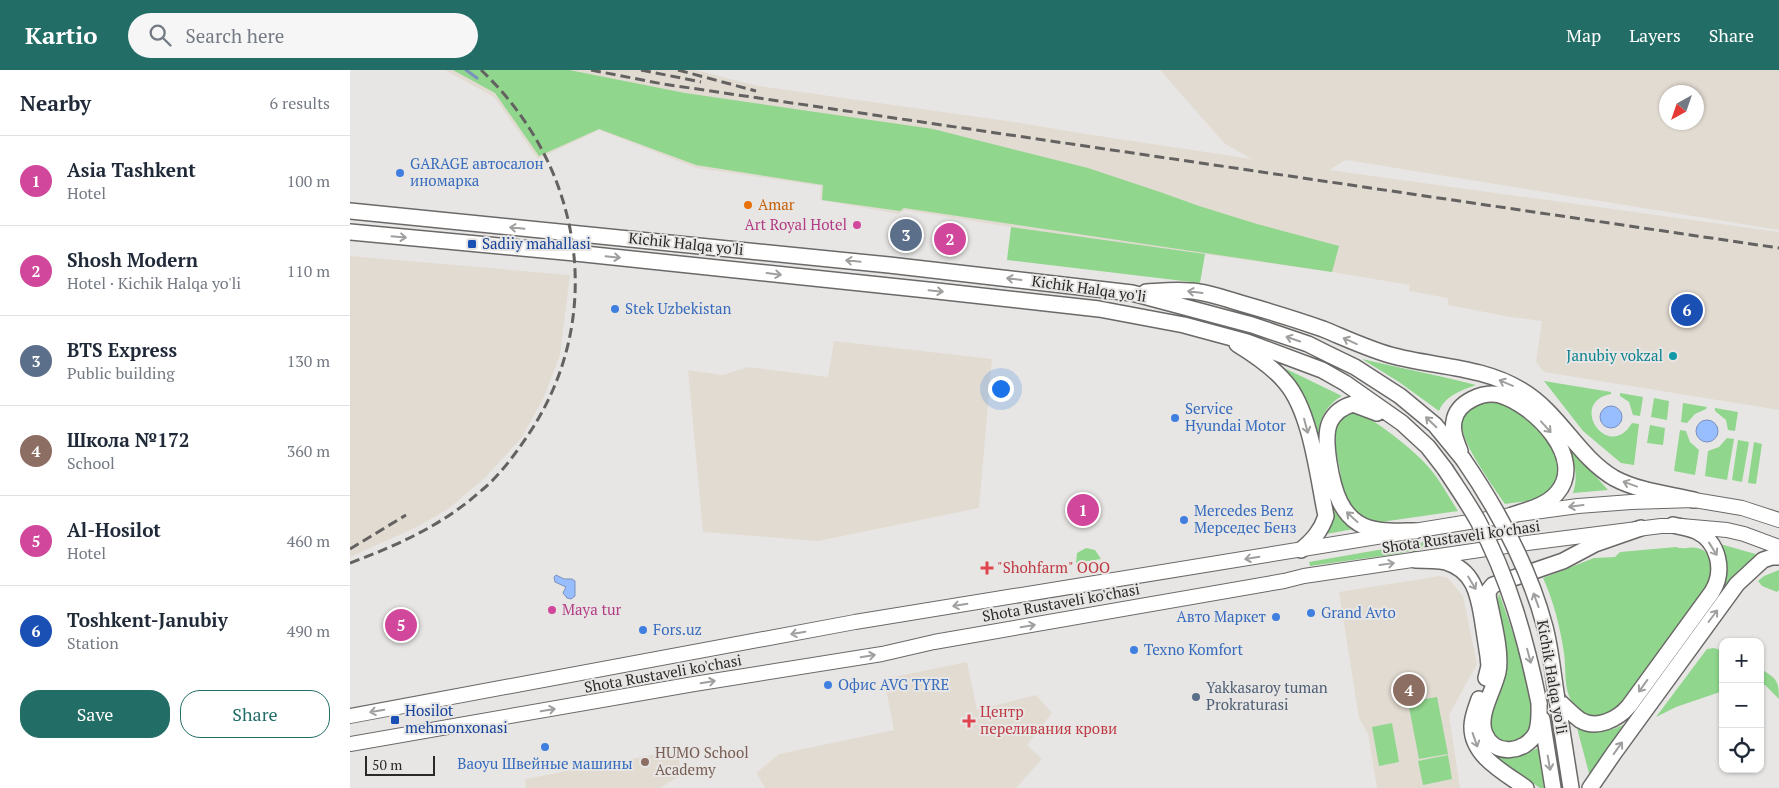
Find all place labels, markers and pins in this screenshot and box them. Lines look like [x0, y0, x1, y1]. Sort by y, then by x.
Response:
place label: GARAGE автосалон иномарка [410, 153, 544, 190]
marker: GARAGE автосалон иномарка [394, 167, 406, 179]
place label: Amar [758, 194, 795, 214]
marker: Amar [742, 199, 754, 211]
place label: Art Royal Hotel [745, 214, 847, 234]
pin: 3 [890, 216, 922, 254]
marker: Art Royal Hotel [851, 219, 863, 231]
pin: 2 [934, 220, 966, 258]
place label: Sadiiy mahallasi [482, 233, 591, 253]
marker: Sadiiy mahallasi [466, 238, 478, 250]
pin: 6 [1671, 291, 1703, 329]
place label: Stek Uzbekistan [625, 298, 732, 318]
marker: Stek Uzbekistan [609, 303, 621, 315]
place label: Janubiy vokzal [1566, 345, 1663, 365]
marker: Janubiy vokzal [1667, 350, 1679, 362]
place label: Service Hyundai Motor [1185, 398, 1286, 435]
marker: Service Hyundai Motor [1169, 412, 1181, 424]
pin: 1 [1067, 491, 1099, 529]
place label: Mercedes Benz Мерседес Бенз [1194, 500, 1297, 537]
marker: Mercedes Benz Мерседес Бенз [1178, 514, 1190, 526]
place label: "Shohfarm" OOO [997, 557, 1110, 577]
marker: "Shohfarm" OOO [981, 562, 993, 574]
place label: Maya tur [562, 599, 622, 619]
place label: Grand Avto [1321, 602, 1396, 622]
marker: Maya tur [546, 604, 558, 616]
pin: 5 [385, 606, 417, 644]
place label: Авто Маркет [1176, 606, 1267, 626]
marker: Grand Avto [1305, 607, 1317, 619]
marker: Авто Маркет [1270, 611, 1282, 623]
place label: Fors.uz [653, 619, 702, 639]
marker: Fors.uz [637, 624, 649, 636]
place label: Texno Komfort [1144, 639, 1243, 659]
marker: Texno Komfort [1128, 644, 1140, 656]
pin: 4 [1393, 671, 1425, 709]
place label: Офис AVG TYRE [838, 674, 949, 694]
place label: Yakkasaroy tuman Prokraturasi [1206, 677, 1328, 714]
marker: Офис AVG TYRE [822, 679, 834, 691]
marker: Yakkasaroy tuman Prokraturasi [1190, 691, 1202, 703]
place label: Hosilot mehmonxonasi [405, 700, 508, 737]
place label: Центр переливания крови [980, 701, 1117, 738]
marker: Hosilot mehmonxonasi [389, 714, 401, 726]
marker: Центр переливания крови [962, 714, 976, 728]
marker: Baoyu Швейные машины [539, 741, 551, 753]
place label: HUMO School Academy [655, 742, 749, 779]
place label: Baoyu Швейные машины [457, 753, 633, 773]
marker: HUMO School Academy [639, 756, 651, 768]

